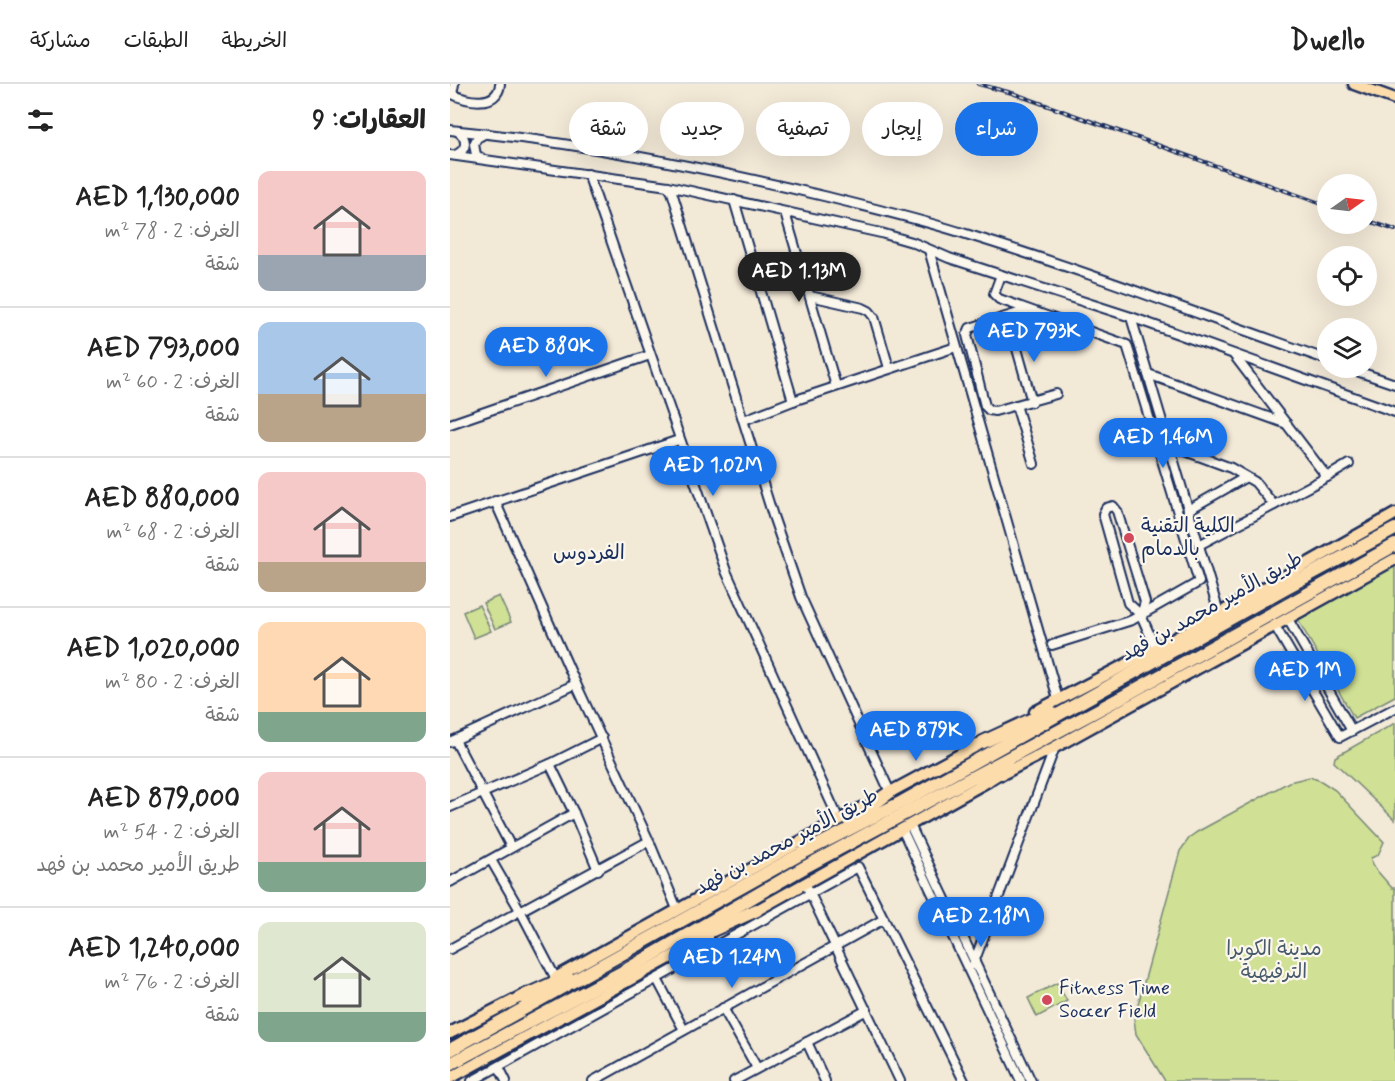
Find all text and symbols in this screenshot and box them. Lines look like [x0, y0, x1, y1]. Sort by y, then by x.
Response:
text: Dwello [1290, 23, 1365, 60]
text: مشاركة [30, 27, 91, 55]
text: الطبقات [124, 27, 189, 55]
text: الخريطة [222, 27, 287, 55]
chip: شقة [569, 102, 648, 156]
chip: جديد [660, 102, 744, 156]
chip: تصفية [756, 102, 850, 156]
chip: إيجار [862, 102, 943, 156]
chip: شراء [955, 102, 1038, 156]
icon: filters [24, 104, 57, 137]
text: العقارات: 9 [312, 104, 426, 138]
north arrow [1317, 174, 1377, 234]
map controls [1317, 174, 1377, 378]
text: AED 1,130,000 [75, 181, 240, 215]
icon: home [306, 195, 378, 267]
text: الغرف: 2 · 78 m² [105, 218, 240, 245]
button: locate [1317, 246, 1377, 306]
text: شقة [205, 251, 240, 278]
pin: AED 1.13M [730, 252, 868, 303]
text: AED 1.13M [752, 258, 846, 285]
pin: AED 793K [972, 312, 1096, 363]
text: AED 793K [988, 318, 1080, 345]
button: layers [1317, 318, 1377, 378]
pin: AED 880K [484, 327, 608, 378]
text: AED 793,000 [87, 332, 240, 366]
text: AED 880K [499, 333, 593, 360]
icon: home [306, 346, 378, 418]
text: الغرف: 2 · 60 m² [106, 369, 240, 396]
text: شقة [205, 402, 240, 429]
pin: AED 1.46M [1094, 418, 1232, 469]
text: AED 1.46M [1113, 424, 1213, 451]
pin: AED 1.02M [644, 446, 782, 497]
text: AED 1.02M [664, 452, 762, 479]
text: AED 880,000 [84, 482, 240, 516]
icon: home [306, 496, 378, 568]
place label: الكلية التقنية بالدمام [1141, 513, 1235, 563]
text: الغرف: 2 · 68 m² [107, 519, 240, 546]
marker: الكلية التقنية بالدمام [1122, 531, 1136, 545]
district label: الفردوس [553, 539, 625, 567]
street label: طريق الأمير محمد بن فهد [1116, 545, 1308, 668]
text: شقة [205, 552, 240, 579]
text: AED 1,020,000 [67, 632, 240, 666]
icon: home [306, 646, 378, 718]
pin: AED 1M [1256, 651, 1354, 702]
text: AED 1M [1269, 657, 1341, 684]
text: الغرف: 2 · 80 m² [105, 669, 240, 696]
text: شقة [205, 702, 240, 729]
pin: AED 879K [854, 711, 978, 762]
text: AED 879K [870, 717, 962, 744]
street label: طريق الأمير محمد بن فهد [690, 781, 883, 902]
text: AED 879,000 [88, 782, 240, 816]
icon: home [306, 796, 378, 868]
text: الغرف: 2 · 54 m² [104, 819, 240, 846]
text: طريق الأمير محمد بن فهد [36, 852, 240, 879]
pin: AED 2.18M [912, 897, 1050, 948]
text: AED 2.18M [932, 903, 1030, 930]
text: AED 1,240,000 [68, 932, 240, 966]
park label: مدينة الكوبرا الترفيهية [1226, 936, 1322, 986]
pin: AED 1.24M [663, 938, 801, 989]
text: AED 1.24M [682, 944, 782, 971]
icon: home [306, 946, 378, 1018]
text: الغرف: 2 · 76 m² [105, 969, 240, 996]
place label: Fitness Time Soccer Field [1059, 975, 1170, 1025]
marker: Fitness Time Soccer Field [1040, 993, 1054, 1007]
text: شقة [205, 1002, 240, 1029]

